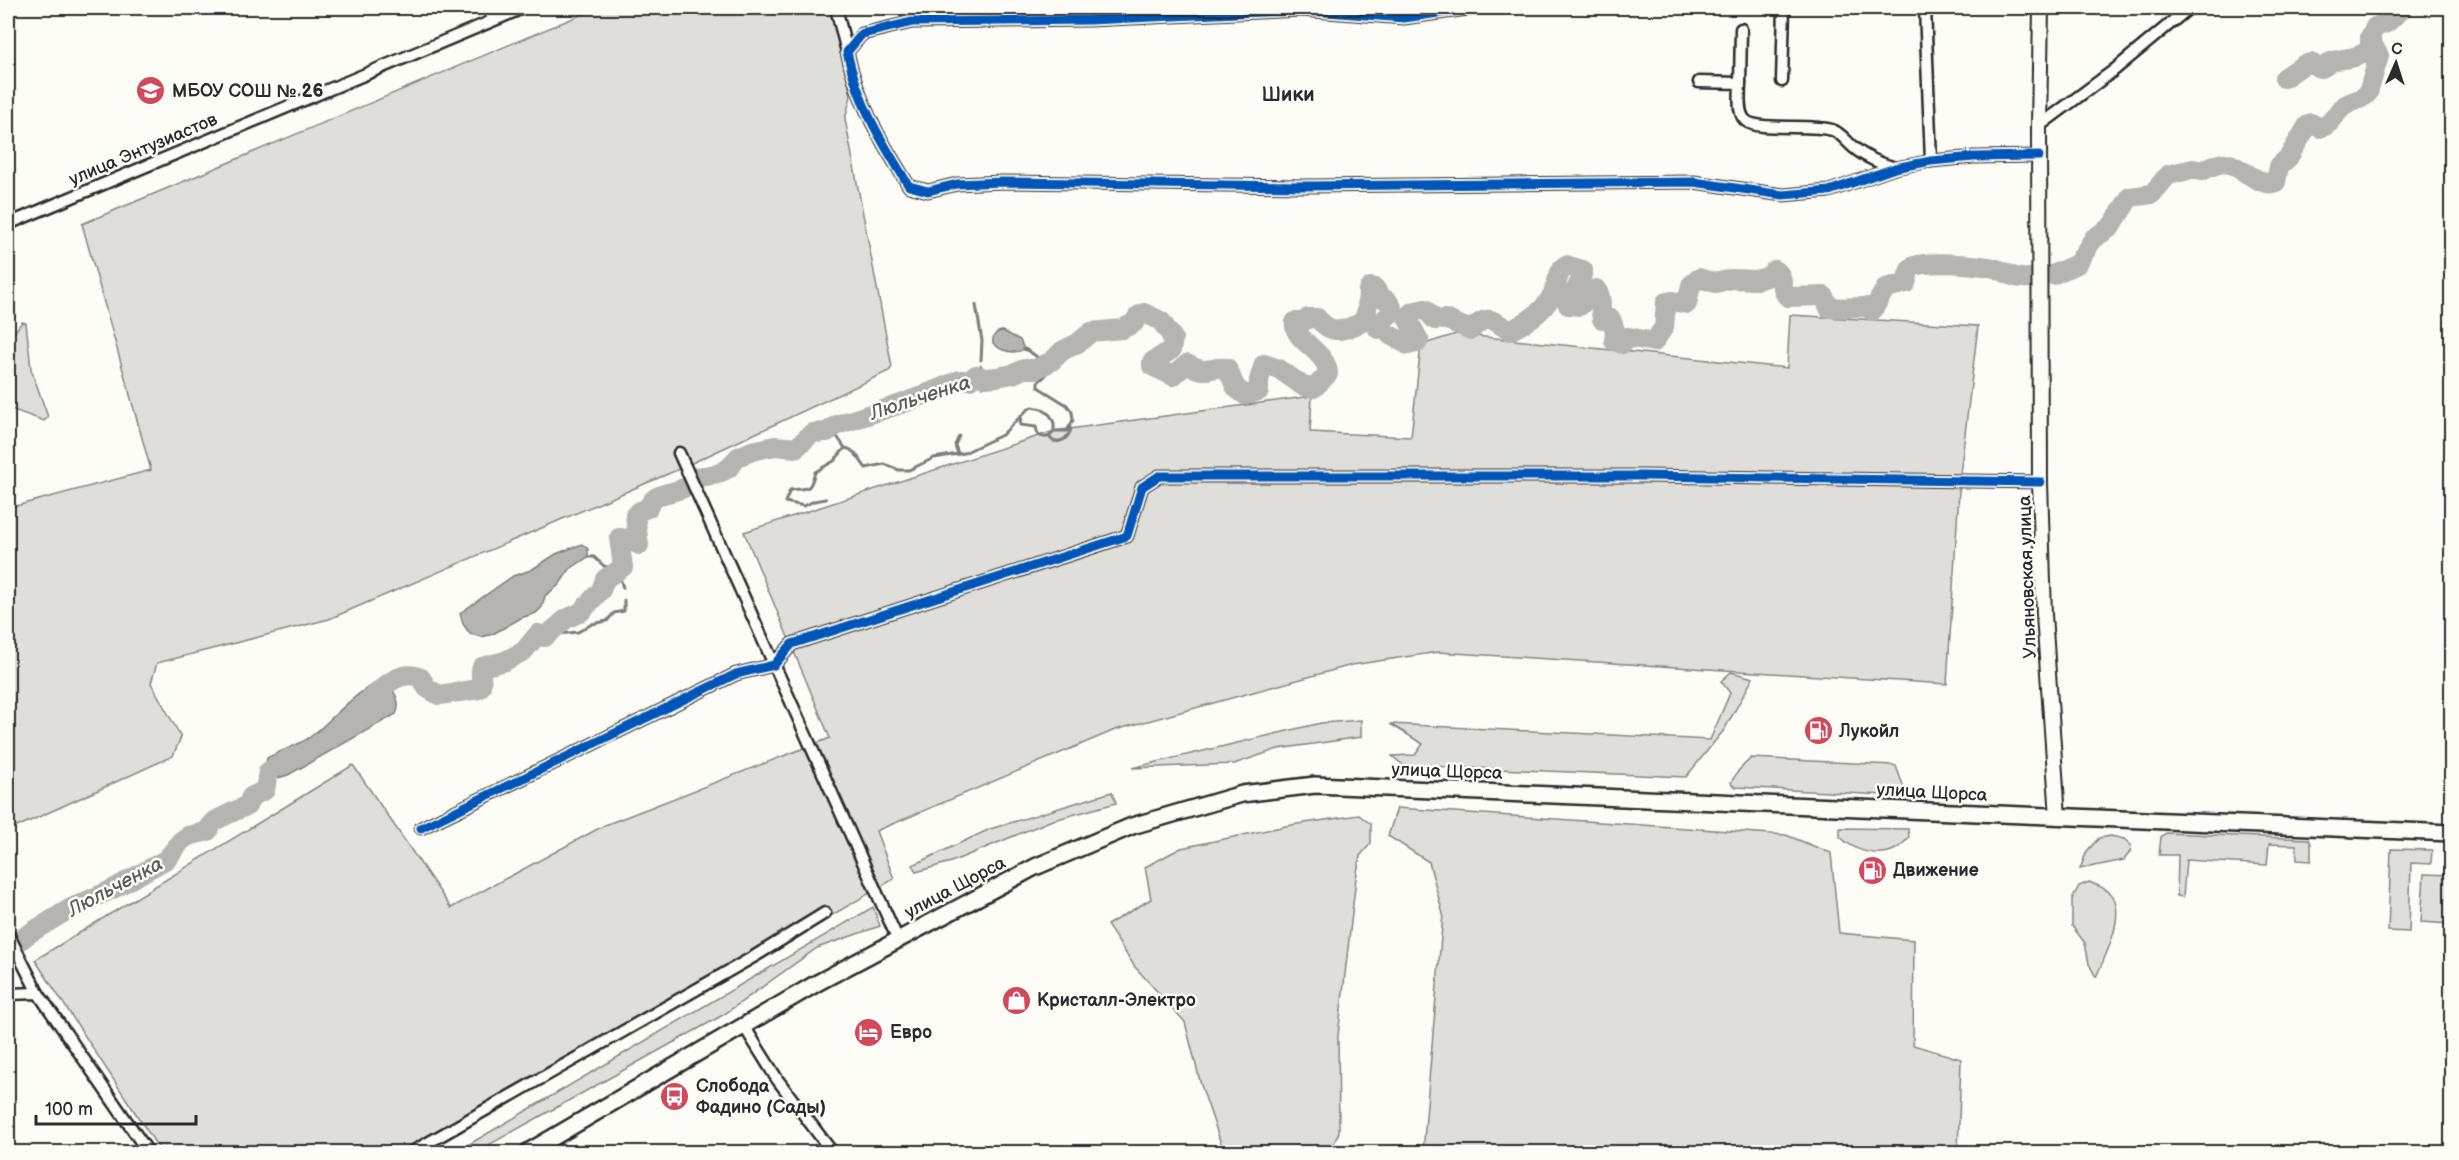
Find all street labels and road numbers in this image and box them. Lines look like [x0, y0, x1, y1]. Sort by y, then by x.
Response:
street label: улица Энтузиастов [66, 109, 221, 190]
street label: Ульяновская улица [2014, 495, 2041, 659]
street label: улица Щорса [1391, 759, 1503, 784]
street label: улица Щорса [1876, 779, 1988, 806]
street label: улица Щорса [901, 852, 1010, 923]

